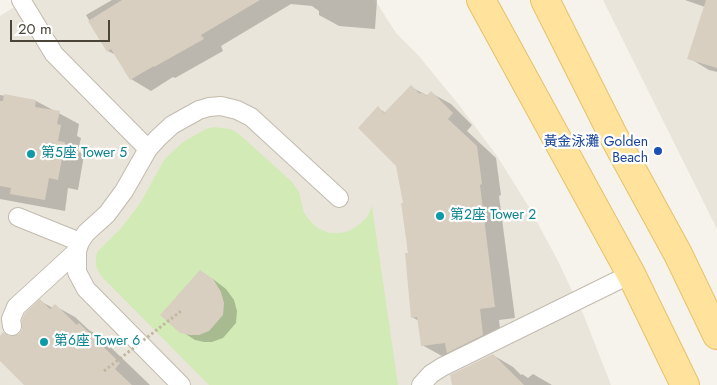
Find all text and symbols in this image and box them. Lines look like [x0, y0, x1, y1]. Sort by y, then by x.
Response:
scale bar [12, 10, 112, 42]
text: 20 m [18, 18, 52, 40]
place label: 黃金泳灘 Golden Beach [544, 135, 648, 168]
marker: 黃金泳灘 Golden Beach [652, 145, 664, 157]
place label: 第5座 Tower 5 [41, 146, 127, 162]
marker: 第5座 Tower 5 [25, 148, 37, 160]
place label: 第2座 Tower 2 [450, 208, 536, 224]
marker: 第2座 Tower 2 [434, 210, 446, 222]
place label: 第6座 Tower 6 [54, 334, 140, 350]
marker: 第6座 Tower 6 [38, 336, 50, 348]

